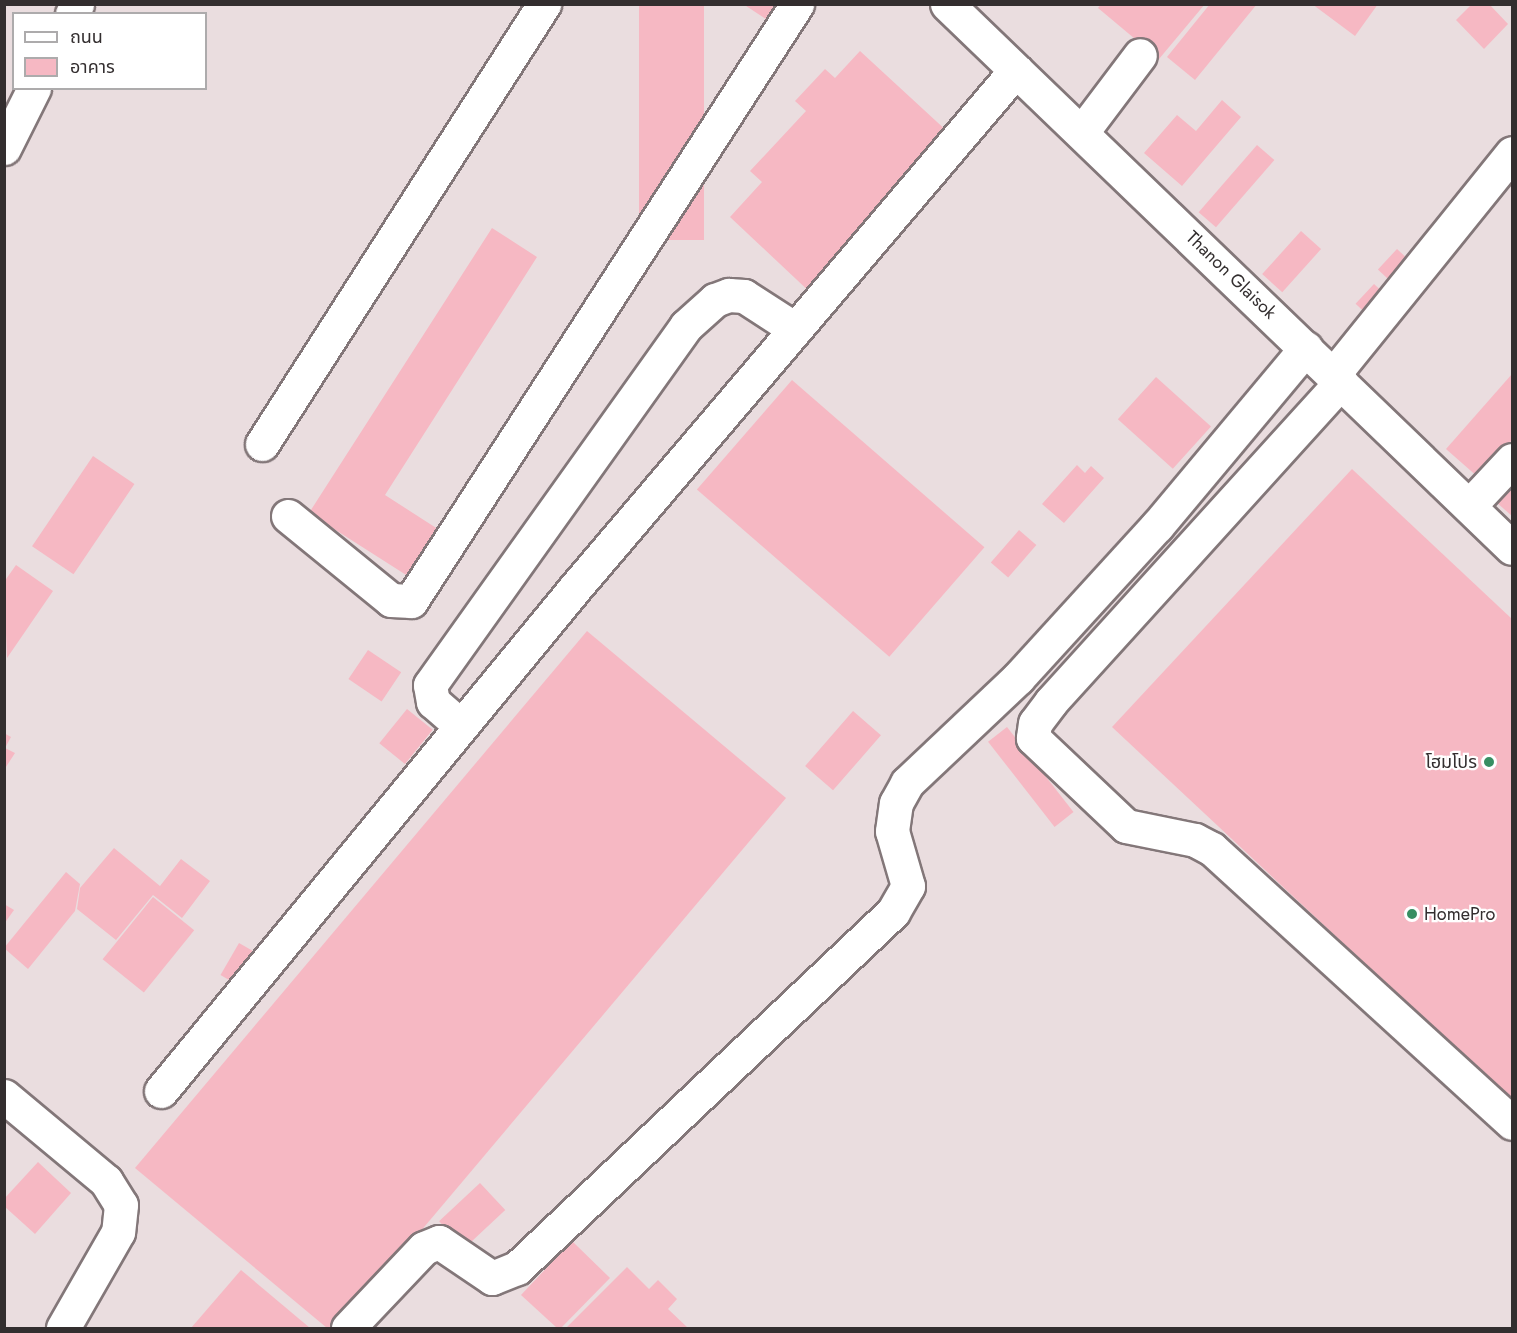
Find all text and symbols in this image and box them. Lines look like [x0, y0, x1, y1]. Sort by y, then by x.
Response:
legend [12, 12, 207, 90]
text: ถนน [70, 24, 103, 50]
text: อาคาร [70, 54, 115, 80]
street label: Thanon Glaisok [1181, 227, 1281, 323]
place label: โฮมโปร [1425, 751, 1477, 773]
marker: โฮมโปร [1482, 755, 1496, 769]
place label: HomePro [1424, 903, 1495, 925]
marker: HomePro [1405, 907, 1419, 921]

